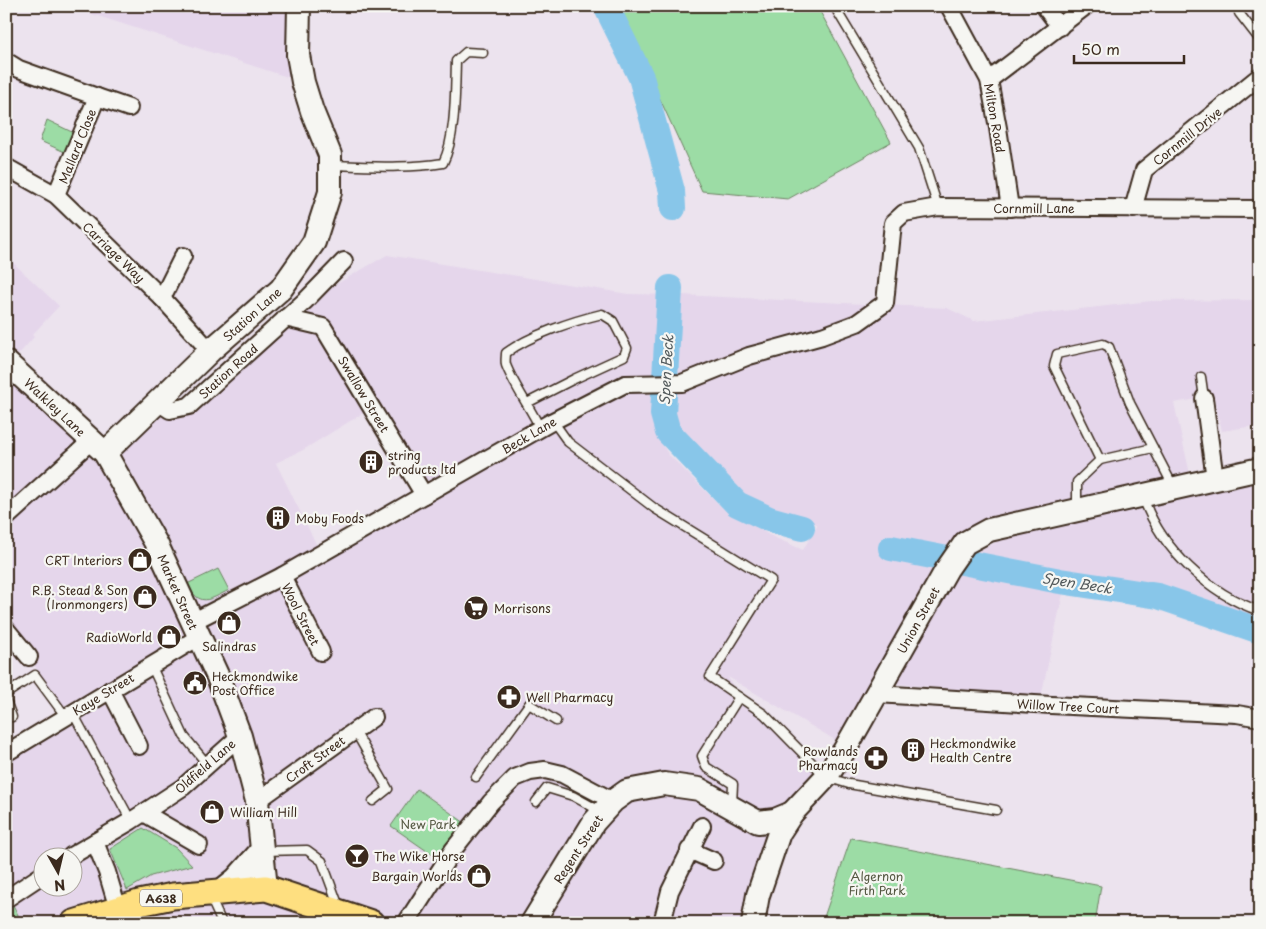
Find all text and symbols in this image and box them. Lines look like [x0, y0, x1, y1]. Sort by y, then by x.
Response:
scale bar [1074, 32, 1184, 64]
text: 50 m [1081, 37, 1120, 60]
street label: Milton Road [980, 82, 1010, 154]
street label: Cornmill Drive [1149, 103, 1225, 169]
street label: Mallard Close [54, 105, 100, 186]
street label: Cornmill Lane [993, 199, 1075, 217]
street label: Carriage Way [79, 218, 149, 287]
street label: Station Lane [219, 283, 285, 345]
water label: Spen Beck [654, 333, 678, 406]
street label: Station Road [194, 339, 262, 403]
street label: Swallow Street [334, 352, 394, 436]
street label: Walkley Lane [20, 374, 90, 440]
street label: Beck Lane [498, 412, 560, 458]
place label: string products ltd [388, 446, 456, 478]
building icon: string products ltd [358, 449, 384, 475]
building icon: Moby Foods [265, 505, 291, 531]
place label: Moby Foods [296, 509, 365, 527]
shop icon: CRT Interiors [127, 547, 153, 573]
place label: CRT Interiors [45, 551, 123, 569]
street label: Market Street [153, 551, 203, 633]
water label: Spen Beck [1041, 567, 1115, 599]
street label: Wool Street [278, 580, 324, 648]
place label: R.B. Stead & Son (Ironmongers) [32, 581, 128, 613]
street label: Union Street [892, 583, 944, 657]
shop icon: R.B. Stead & Son (Ironmongers) [132, 584, 158, 610]
supermarket icon: Morrisons [463, 595, 489, 621]
place label: Morrisons [494, 599, 551, 617]
shop icon: Salindras [216, 610, 242, 636]
shop icon: RadioWorld [156, 624, 182, 650]
place label: RadioWorld [86, 628, 153, 646]
place label: Salindras [202, 637, 257, 655]
place label: Heckmondwike Post Office [212, 667, 298, 699]
street label: Kaye Street [69, 668, 137, 719]
public building icon: Heckmondwike Post Office [182, 670, 208, 696]
pharmacy icon: Well Pharmacy [496, 684, 522, 710]
place label: Well Pharmacy [526, 688, 614, 706]
street label: Willow Tree Court [1016, 694, 1120, 718]
street label: Croft Street [281, 731, 349, 787]
street label: Oldfield Lane [171, 734, 239, 797]
place label: Heckmondwike Health Centre [930, 734, 1016, 766]
building icon: Heckmondwike Health Centre [900, 737, 926, 763]
place label: Rowlands Pharmacy [798, 742, 859, 774]
pharmacy icon: Rowlands Pharmacy [863, 745, 889, 771]
shop icon: William Hill [199, 799, 225, 825]
place label: William Hill [230, 803, 297, 821]
street label: Regent Street [549, 811, 607, 887]
park label: New Park [400, 815, 456, 833]
bar icon: The Wike Horse [344, 843, 370, 869]
north arrow [32, 846, 82, 896]
place label: The Wike Horse [374, 847, 465, 865]
shop icon: Bargain Worlds [466, 863, 492, 889]
place label: Bargain Worlds [371, 867, 463, 885]
park label: Algernon Firth Park [849, 867, 905, 899]
text: N [53, 874, 67, 897]
road number: A638 [140, 890, 182, 906]

